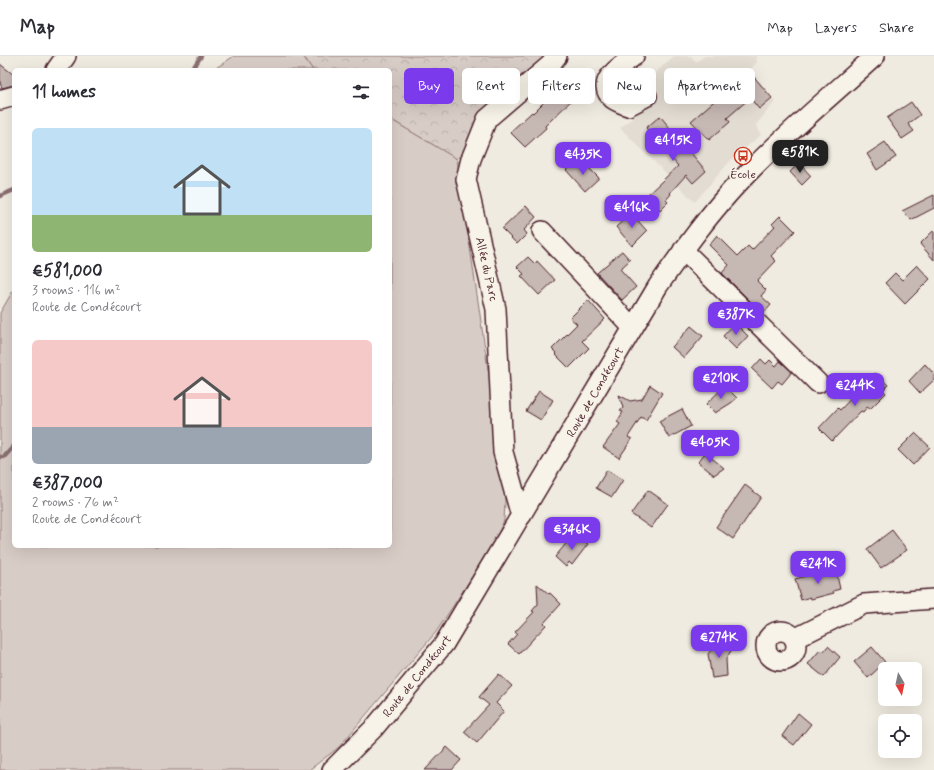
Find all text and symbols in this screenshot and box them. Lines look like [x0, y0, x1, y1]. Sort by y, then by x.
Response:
text: Map [20, 15, 55, 40]
text: Map [767, 19, 793, 37]
text: Layers [815, 19, 857, 37]
text: Share [879, 19, 914, 37]
chip: Buy [404, 68, 454, 104]
chip: Rent [462, 68, 520, 104]
chip: Filters [528, 68, 595, 104]
chip: New [603, 68, 656, 104]
chip: Apartment [664, 68, 755, 104]
text: 11 homes [32, 81, 96, 103]
icon: filters [350, 81, 372, 103]
pin: €415K [645, 128, 701, 162]
text: €415K [654, 132, 692, 149]
pin: €581K [772, 140, 828, 174]
pin: €435K [555, 142, 611, 176]
text: €581K [781, 144, 819, 161]
text: €435K [564, 146, 602, 163]
bus stop icon: École [733, 146, 753, 166]
icon: home [166, 154, 238, 226]
place label: École [730, 167, 756, 183]
pin: €416K [604, 195, 660, 229]
text: €416K [614, 199, 651, 216]
street label: Allée du Parc [471, 236, 501, 303]
text: €581,000 [32, 260, 102, 282]
text: 3 rooms · 116 m² [32, 282, 121, 299]
text: Route de Condécourt [32, 299, 142, 316]
pin: €387K [708, 302, 764, 336]
text: €387K [717, 306, 755, 323]
street label: Route de Condécourt [564, 344, 628, 440]
icon: home [166, 366, 238, 438]
pin: €210K [693, 366, 749, 400]
text: €210K [702, 370, 740, 387]
pin: €244K [827, 373, 883, 407]
text: €244K [835, 377, 875, 394]
pin: €405K [682, 430, 738, 464]
text: €405K [690, 434, 730, 451]
text: €387,000 [32, 472, 103, 494]
text: 2 rooms · 76 m² [32, 494, 119, 511]
text: Route de Condécourt [32, 511, 142, 528]
pin: €346K [544, 517, 600, 551]
text: €346K [553, 521, 591, 538]
pin: €241K [790, 551, 846, 585]
text: €241K [799, 555, 837, 572]
pin: €274K [691, 625, 747, 659]
text: €274K [700, 629, 738, 646]
street label: Route de Condécourt [380, 632, 456, 721]
north arrow [878, 662, 922, 706]
map controls [878, 662, 922, 758]
button: locate [878, 714, 922, 758]

